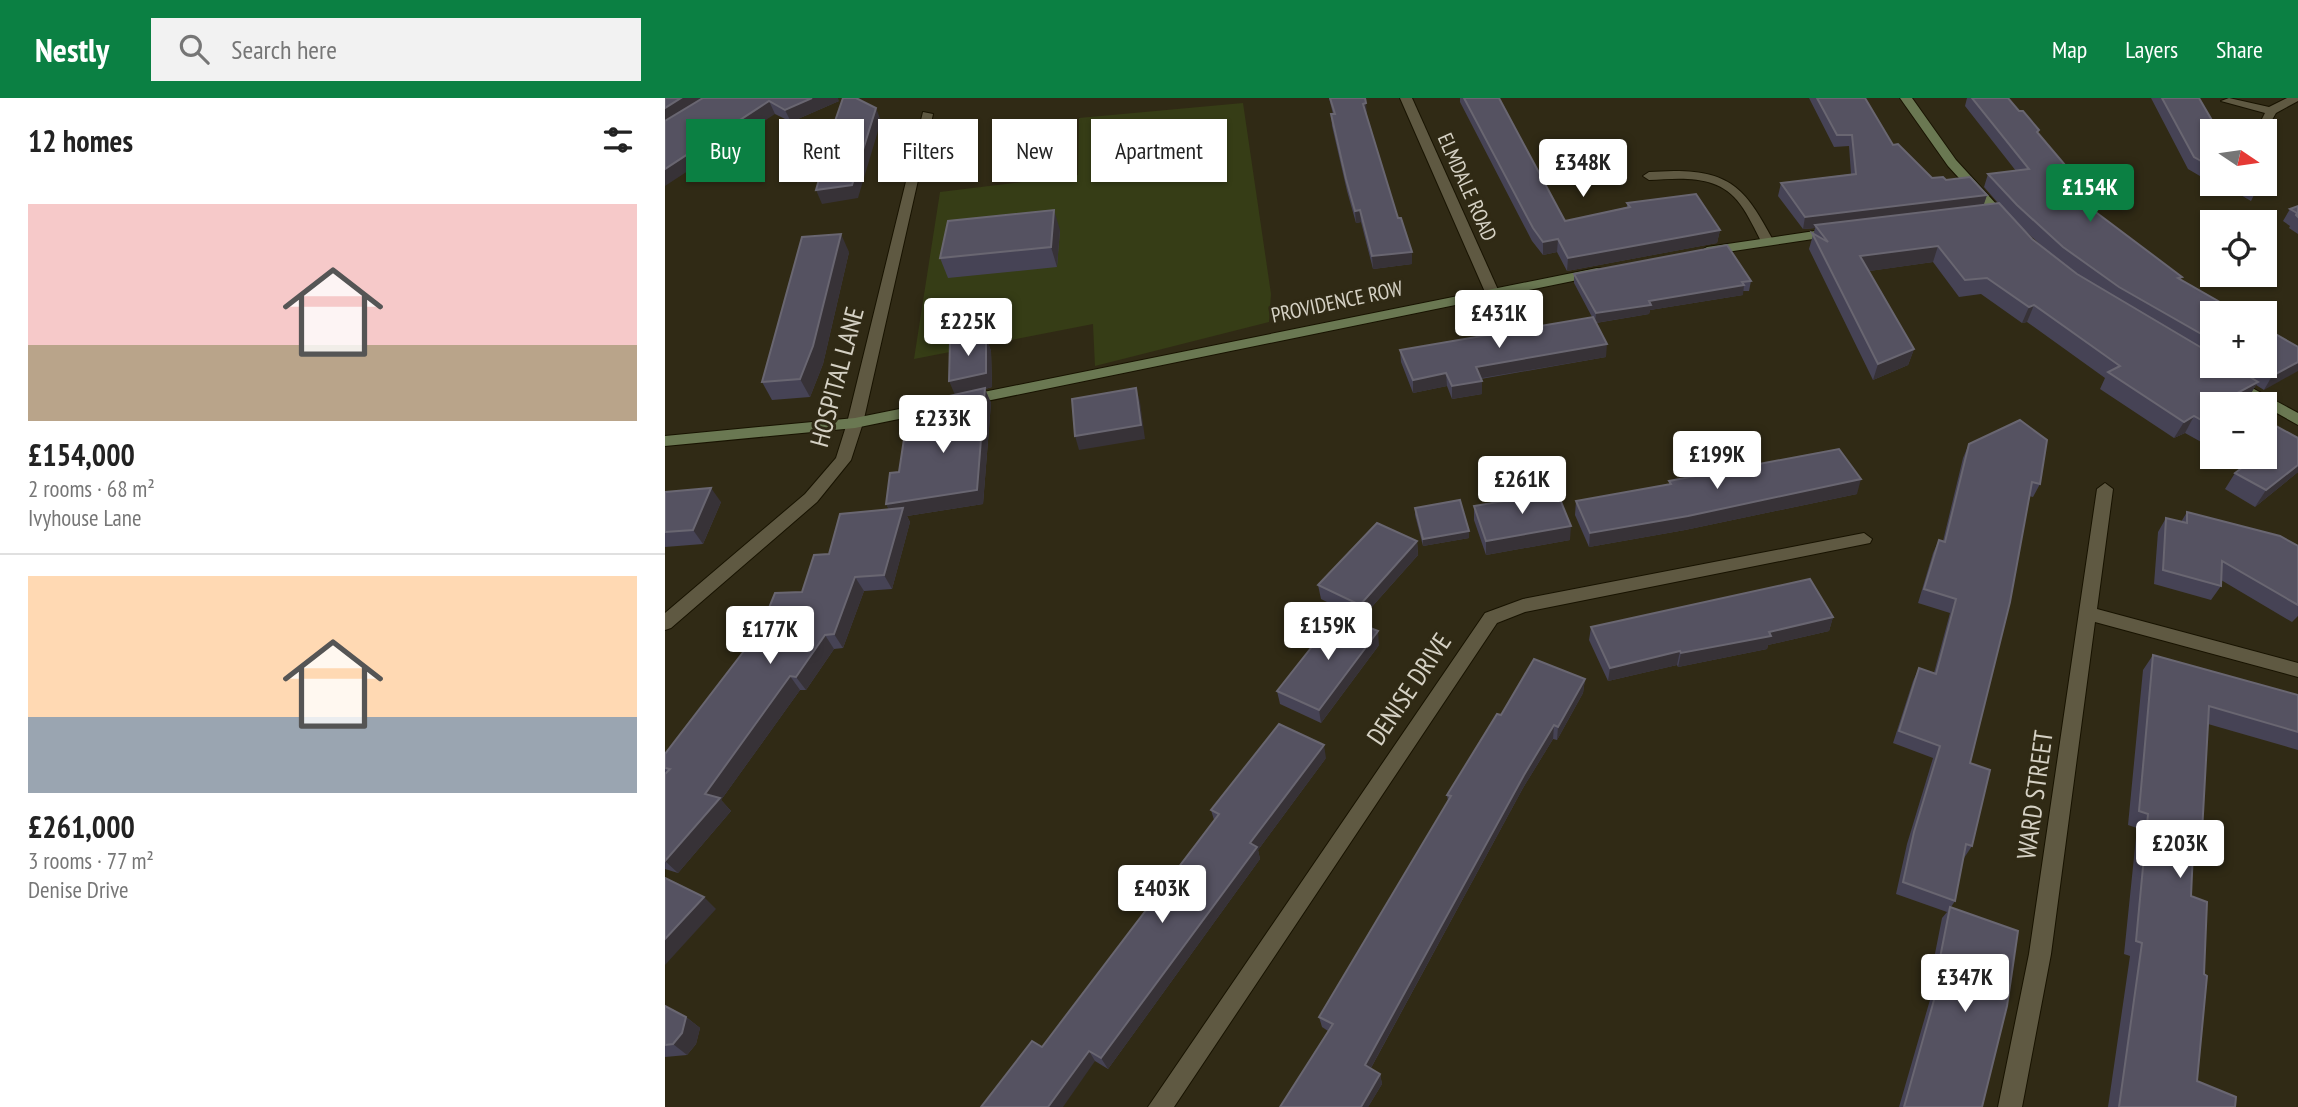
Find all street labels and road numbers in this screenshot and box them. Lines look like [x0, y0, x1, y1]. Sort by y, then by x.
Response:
street label: ELMDALE ROAD [1432, 129, 1503, 245]
street label: PROVIDENCE ROW [1269, 274, 1405, 329]
street label: HOSPITAL LANE [802, 303, 871, 450]
street label: DENISE DRIVE [1359, 626, 1458, 751]
street label: WARD STREET [2009, 728, 2060, 862]

